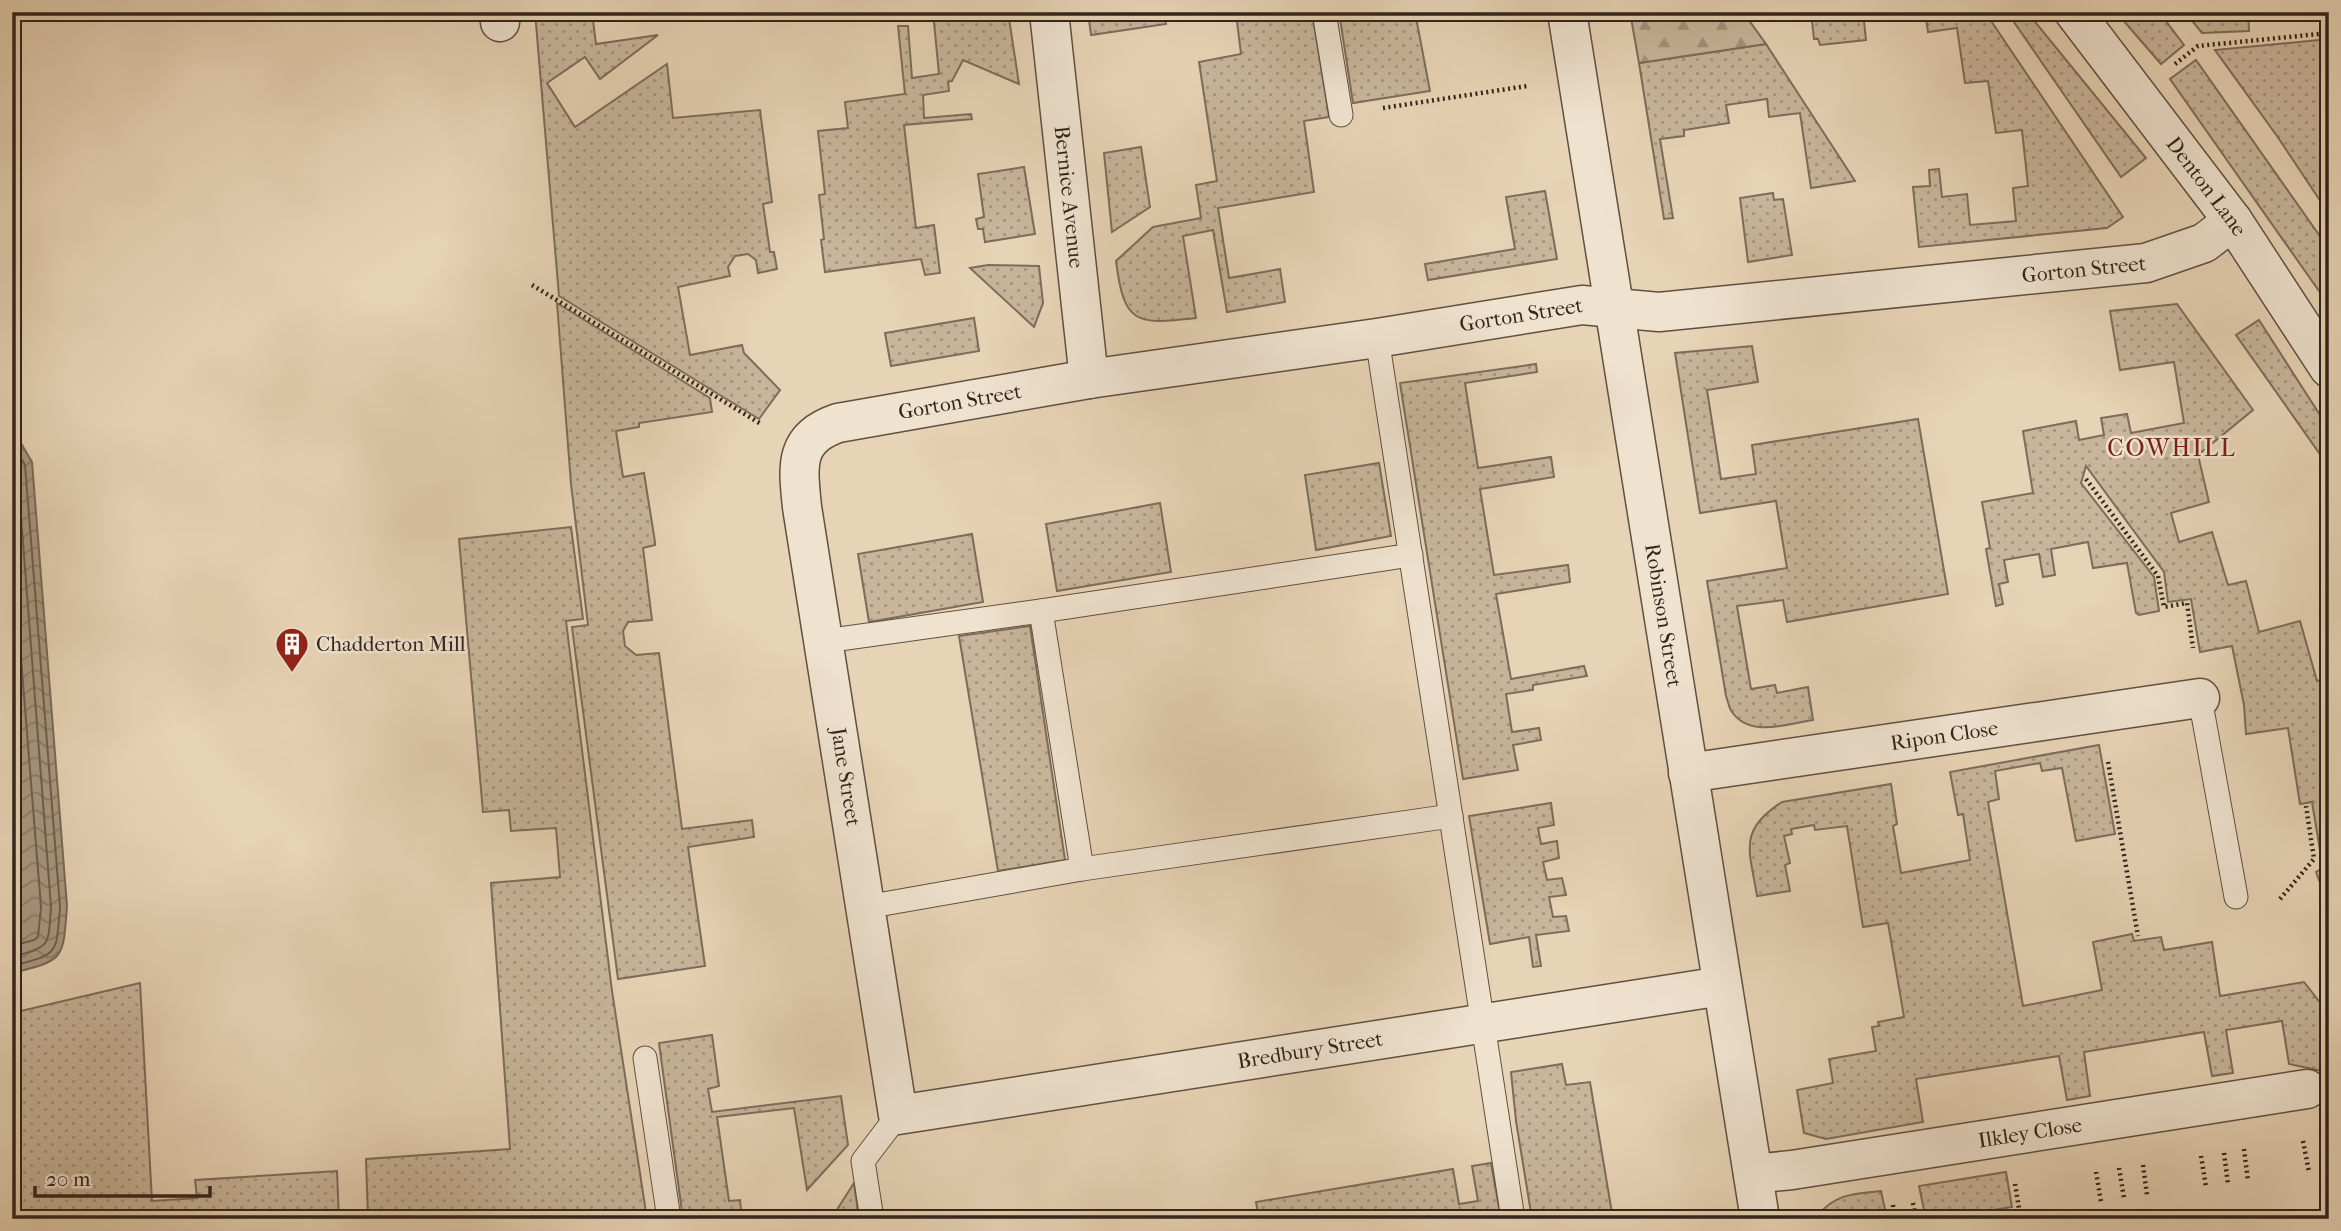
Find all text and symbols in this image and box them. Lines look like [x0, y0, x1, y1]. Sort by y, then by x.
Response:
street label: Bernice Avenue [1049, 124, 1089, 269]
street label: Denton Lane [2161, 132, 2252, 241]
street label: Gorton Street [2021, 251, 2148, 287]
street label: Gorton Street [1458, 293, 1585, 337]
street label: Gorton Street [896, 379, 1024, 424]
district label: COWHILL [2107, 434, 2237, 462]
street label: Robinson Street [1640, 542, 1687, 689]
building icon: Chadderton Mill [273, 625, 311, 674]
place label: Chadderton Mill [316, 632, 466, 656]
street label: Ripon Close [1889, 716, 2000, 755]
street label: Jane Street [826, 724, 866, 829]
street label: Bredbury Street [1236, 1027, 1385, 1073]
street label: Ilkley Close [1976, 1113, 2084, 1153]
scale bar [35, 1154, 210, 1198]
text: 20 m [46, 1167, 91, 1191]

